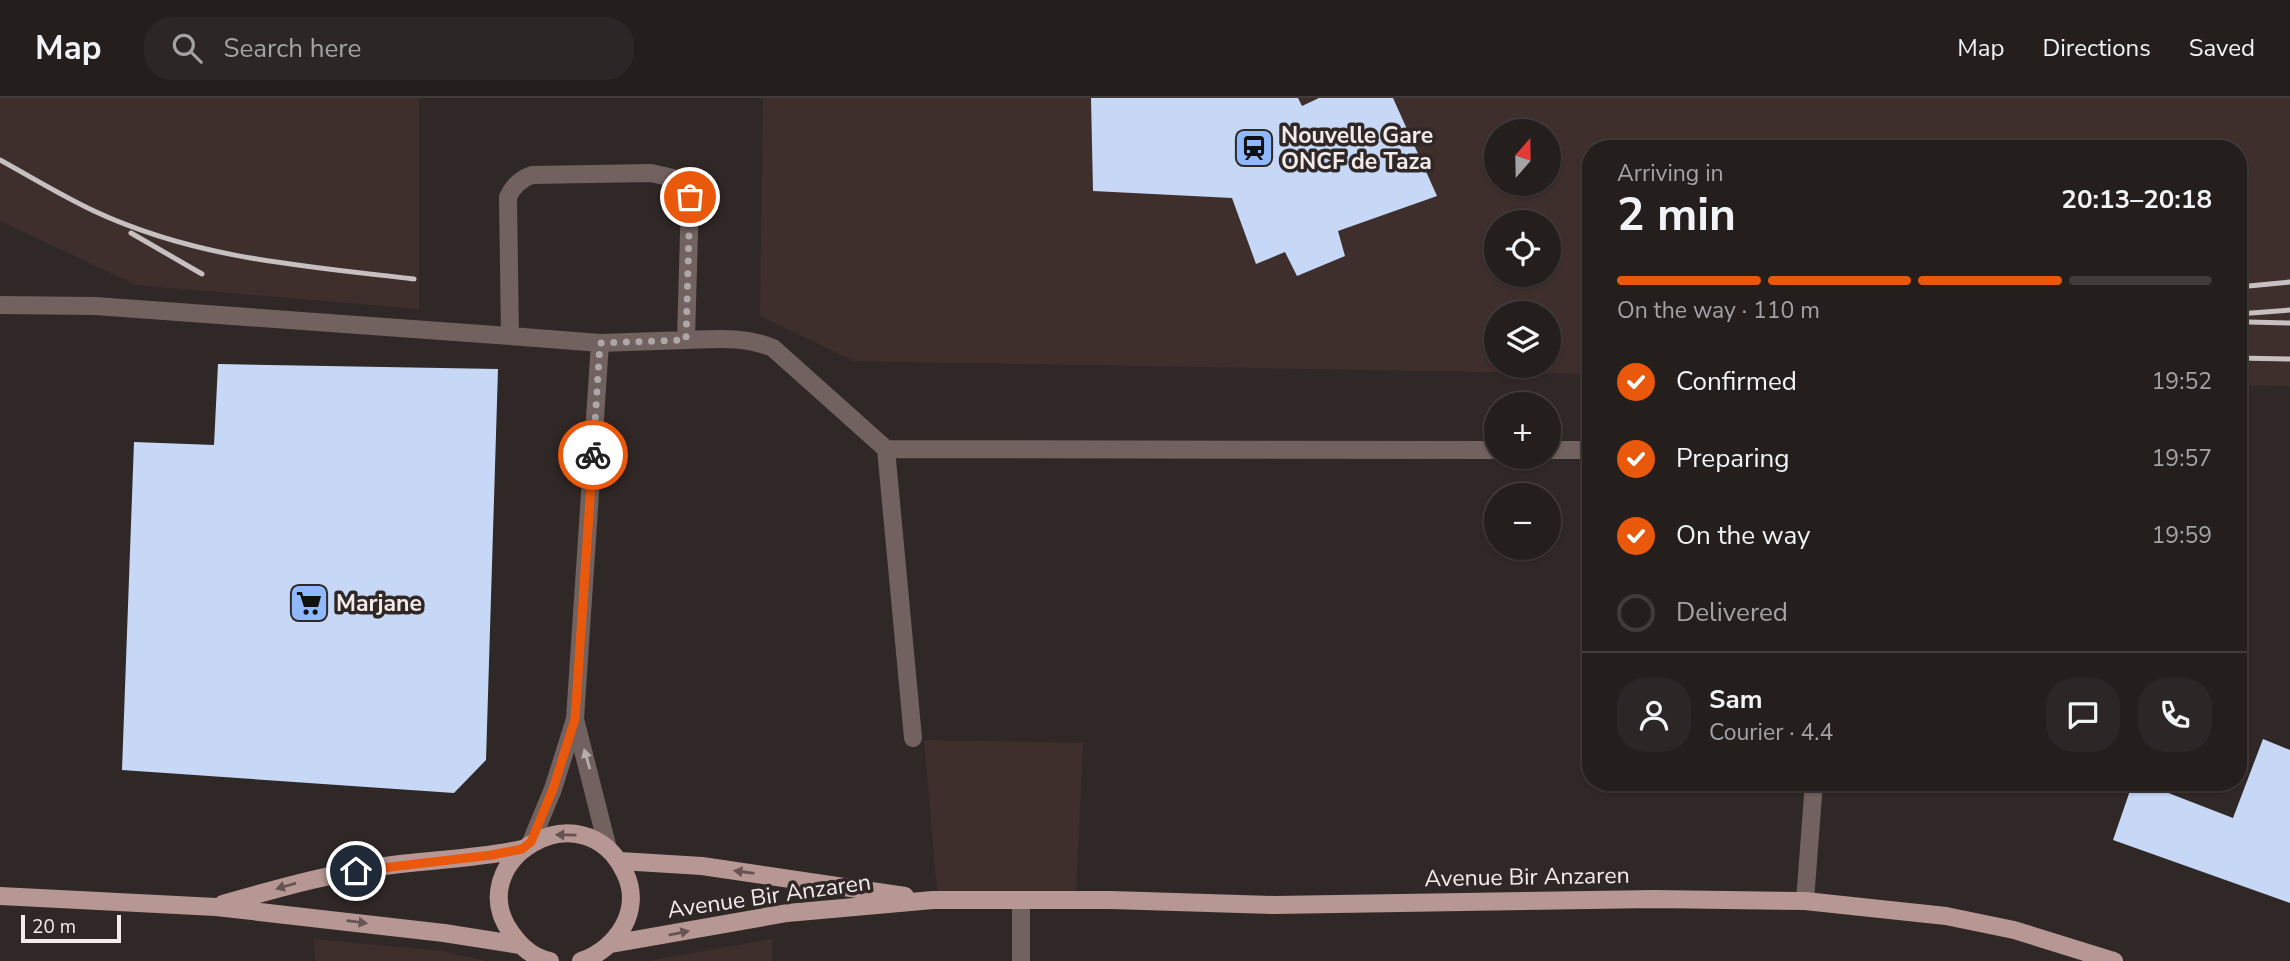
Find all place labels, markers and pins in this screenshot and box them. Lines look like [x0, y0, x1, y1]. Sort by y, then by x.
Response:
place label: Nouvelle Gare ONCF de Taza [1281, 120, 1433, 177]
station icon: Nouvelle Gare ONCF de Taza [1233, 127, 1275, 169]
pin [660, 167, 720, 227]
supermarket icon: Marjane [288, 582, 330, 624]
place label: Marjane [336, 588, 422, 619]
pin [326, 841, 386, 901]

